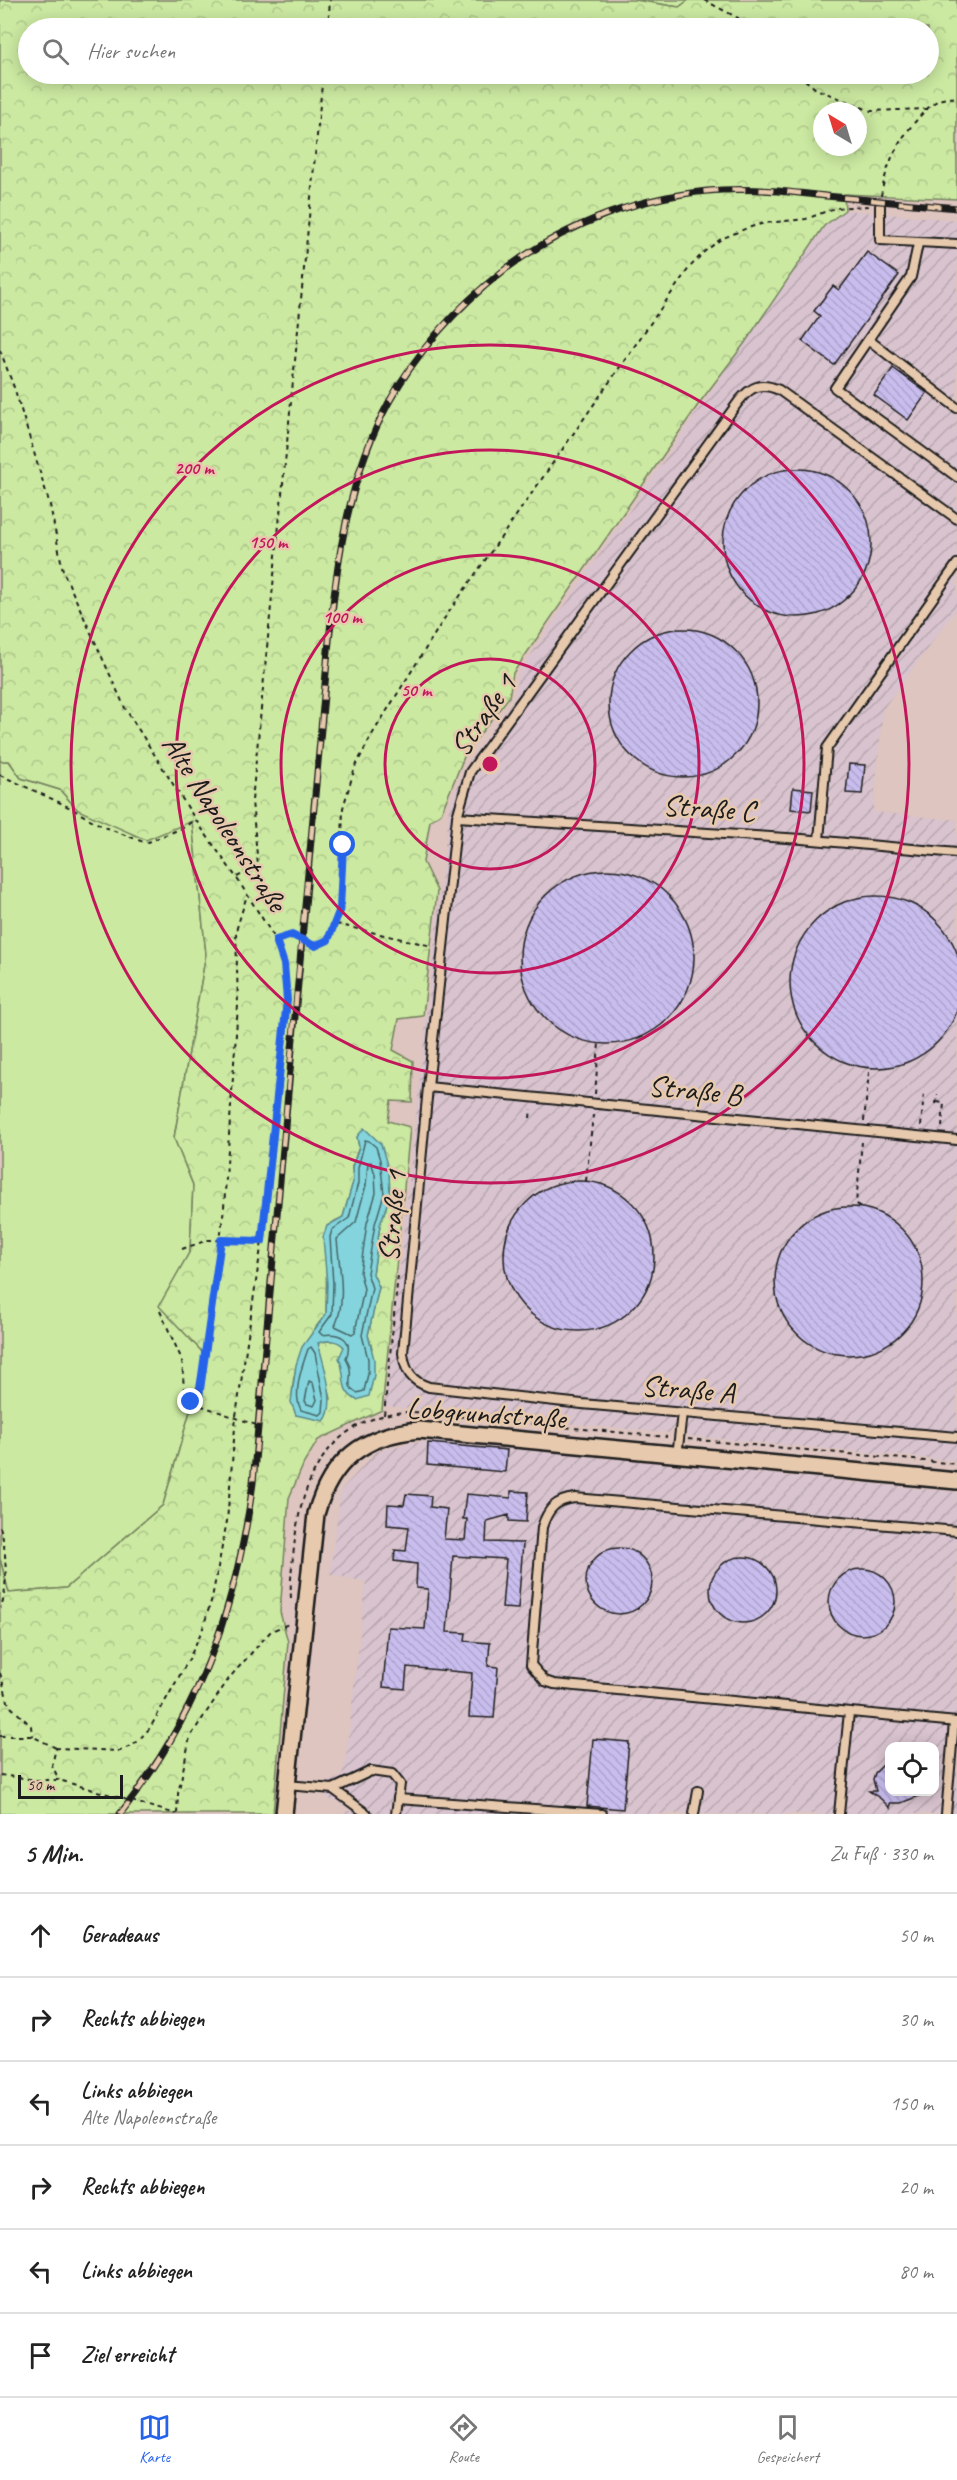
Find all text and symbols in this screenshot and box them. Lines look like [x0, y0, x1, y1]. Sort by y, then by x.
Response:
search box [18, 18, 939, 84]
icon: search [39, 35, 72, 68]
text: Hier suchen [87, 37, 175, 65]
north arrow [813, 102, 867, 156]
text: 200 m [175, 457, 215, 479]
text: 150 m [249, 531, 289, 553]
text: 100 m [323, 606, 363, 628]
street label: Straße 1 [441, 665, 526, 763]
text: 50 m [401, 679, 433, 701]
street label: Alte Napoleonstraße [154, 728, 297, 920]
centre of rings [480, 754, 500, 774]
street label: Straße C [662, 786, 759, 830]
route start [329, 831, 355, 857]
street label: Straße B [646, 1066, 746, 1114]
street label: Straße 1 [369, 1167, 415, 1263]
street label: Straße A [640, 1366, 738, 1412]
route end [177, 1388, 203, 1414]
street label: Lobgrundstraße [405, 1388, 569, 1438]
map controls [885, 1742, 939, 1796]
button: locate [885, 1742, 939, 1796]
scale bar [18, 1772, 123, 1800]
text: 50 m [27, 1775, 54, 1795]
text: 5 Min. [24, 1837, 83, 1870]
text: Zu Fuß · 330 m [830, 1841, 933, 1866]
icon: ahead [24, 1919, 57, 1952]
text: Geradeaus [81, 1921, 158, 1949]
text: 50 m [899, 1923, 933, 1948]
icon: right [24, 2003, 57, 2036]
text: Rechts abbiegen [81, 2005, 204, 2033]
text: 30 m [899, 2007, 933, 2032]
text: Links abbiegen [81, 2077, 192, 2105]
icon: left [24, 2087, 57, 2120]
text: 150 m [890, 2091, 933, 2116]
text: Alte Napoleonstraße [81, 2105, 216, 2130]
icon: right [24, 2171, 57, 2204]
text: Rechts abbiegen [81, 2173, 204, 2201]
text: 20 m [899, 2175, 933, 2200]
icon: left [24, 2255, 57, 2288]
text: Links abbiegen [81, 2257, 192, 2285]
text: 80 m [899, 2259, 933, 2284]
icon: arrive [24, 2339, 57, 2372]
text: Ziel erreicht [81, 2341, 174, 2369]
tab: Karte [138, 2411, 171, 2467]
tab: Route [447, 2411, 480, 2467]
tab: Gespeichert [757, 2411, 819, 2467]

